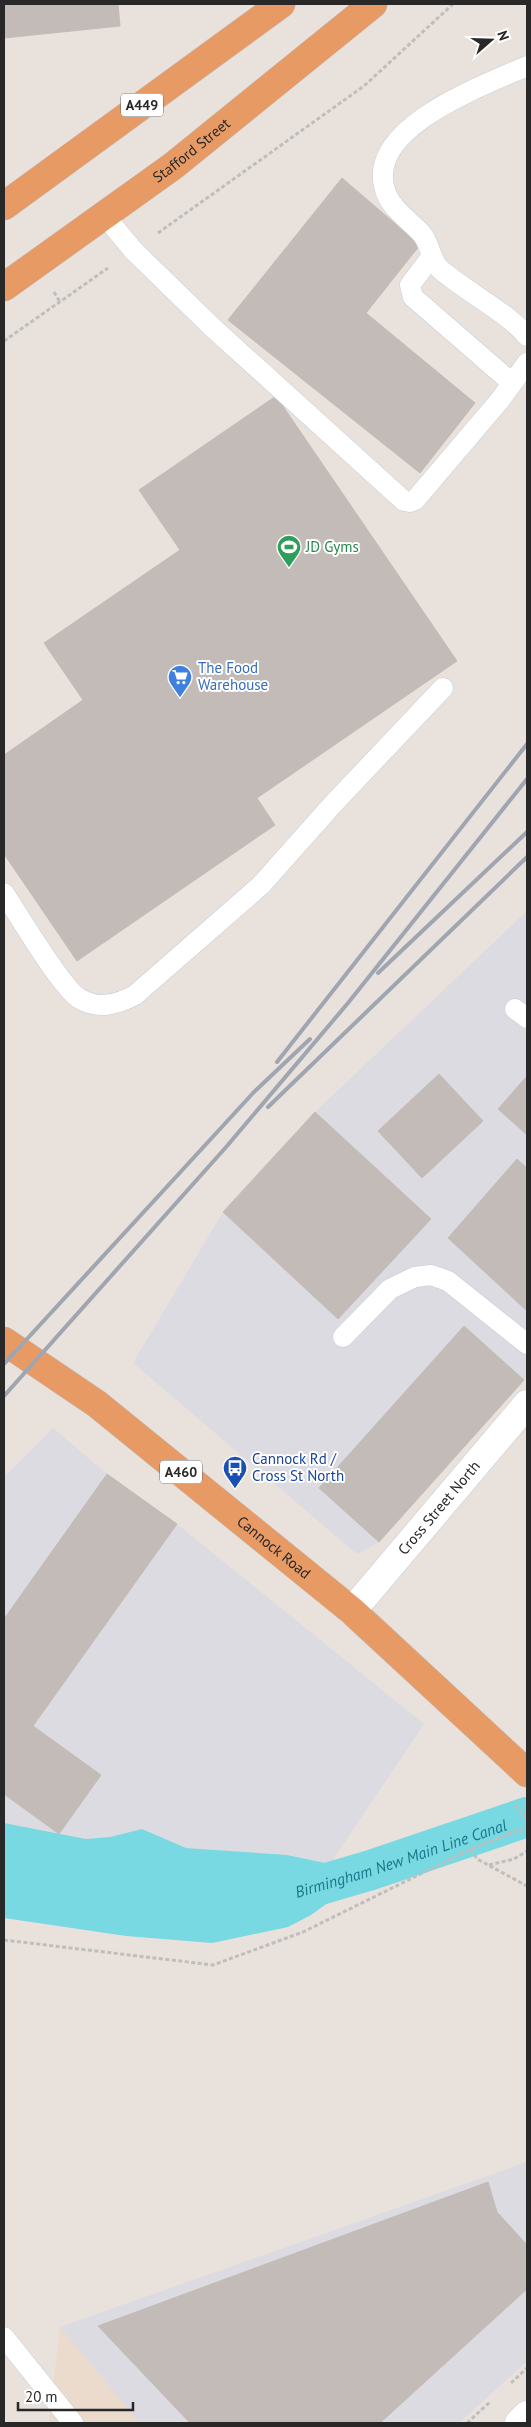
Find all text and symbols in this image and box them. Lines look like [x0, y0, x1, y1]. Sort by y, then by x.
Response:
north arrow [466, 15, 516, 65]
text: N [493, 28, 513, 43]
road number: A449 [121, 94, 163, 116]
street label: Stafford Street [149, 114, 234, 186]
sports icon: JD Gyms [276, 534, 302, 568]
place label: JD Gyms [305, 537, 359, 556]
place label: The Food Warehouse [198, 658, 268, 694]
supermarket icon: The Food Warehouse [167, 664, 193, 698]
place label: Cannock Rd / Cross St North [252, 1449, 344, 1485]
bus stop icon: Cannock Rd / Cross St North [222, 1455, 248, 1489]
street label: Cross Street North [394, 1457, 484, 1559]
road number: A460 [160, 1460, 202, 1484]
street label: Cannock Road [233, 1511, 315, 1583]
water label: Birmingham New Main Line Canal [292, 1814, 510, 1902]
scale bar [18, 2380, 132, 2412]
text: 20 m [25, 2387, 58, 2406]

